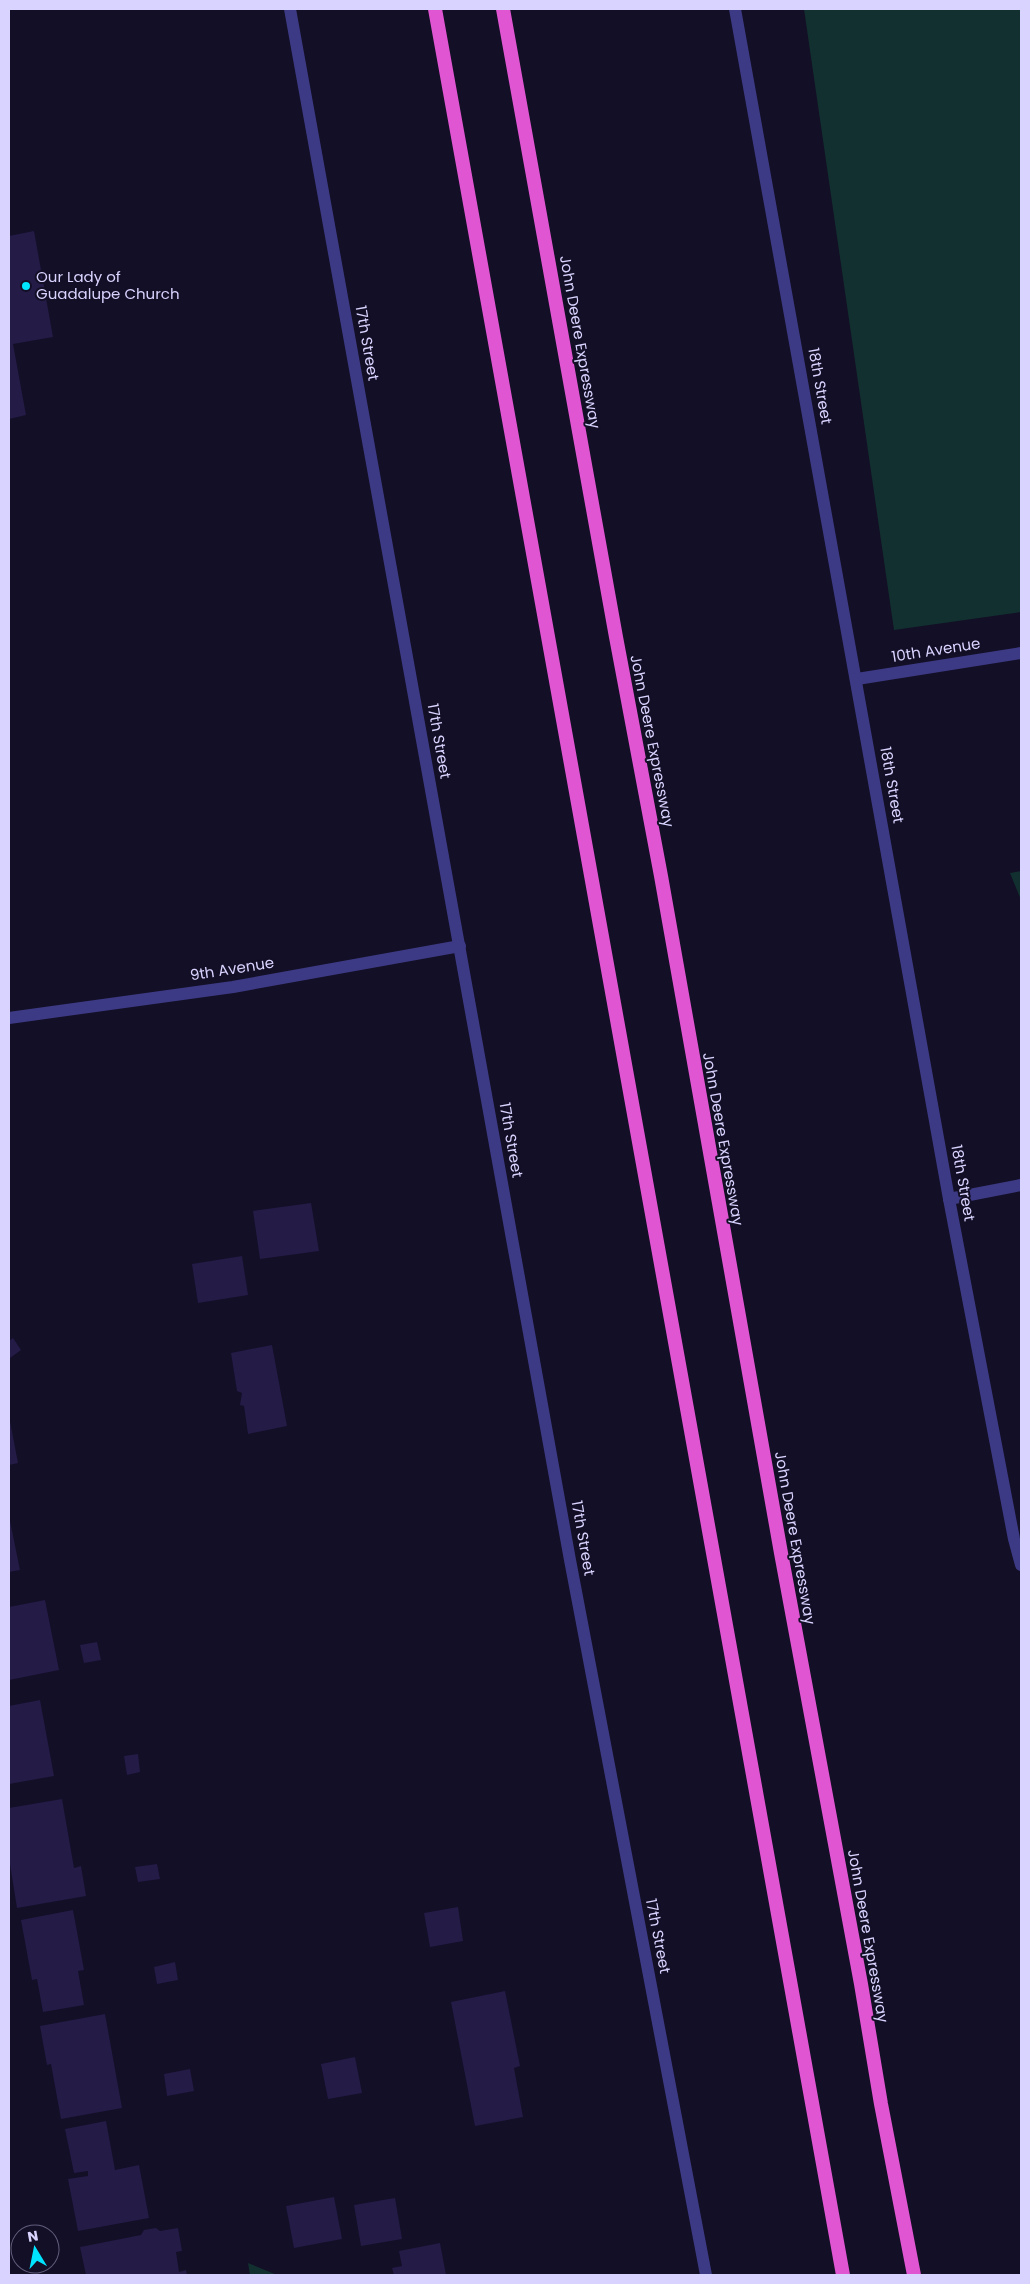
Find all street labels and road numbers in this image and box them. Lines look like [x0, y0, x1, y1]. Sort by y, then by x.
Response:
street label: John Deere Expressway [555, 254, 606, 431]
street label: 17th Street [351, 304, 384, 382]
street label: 18th Street [803, 346, 838, 426]
street label: 10th Avenue [890, 632, 982, 667]
street label: John Deere Expressway [625, 653, 680, 829]
street label: 17th Street [423, 702, 456, 780]
street label: 18th Street [875, 745, 910, 825]
street label: 9th Avenue [188, 951, 275, 986]
street label: John Deere Expressway [698, 1051, 749, 1228]
street label: 17th Street [495, 1101, 528, 1179]
street label: 18th Street [946, 1143, 981, 1223]
street label: John Deere Expressway [770, 1450, 821, 1627]
street label: 17th Street [567, 1499, 600, 1577]
street label: John Deere Expressway [843, 1848, 894, 2025]
street label: 17th Street [641, 1897, 676, 1975]

